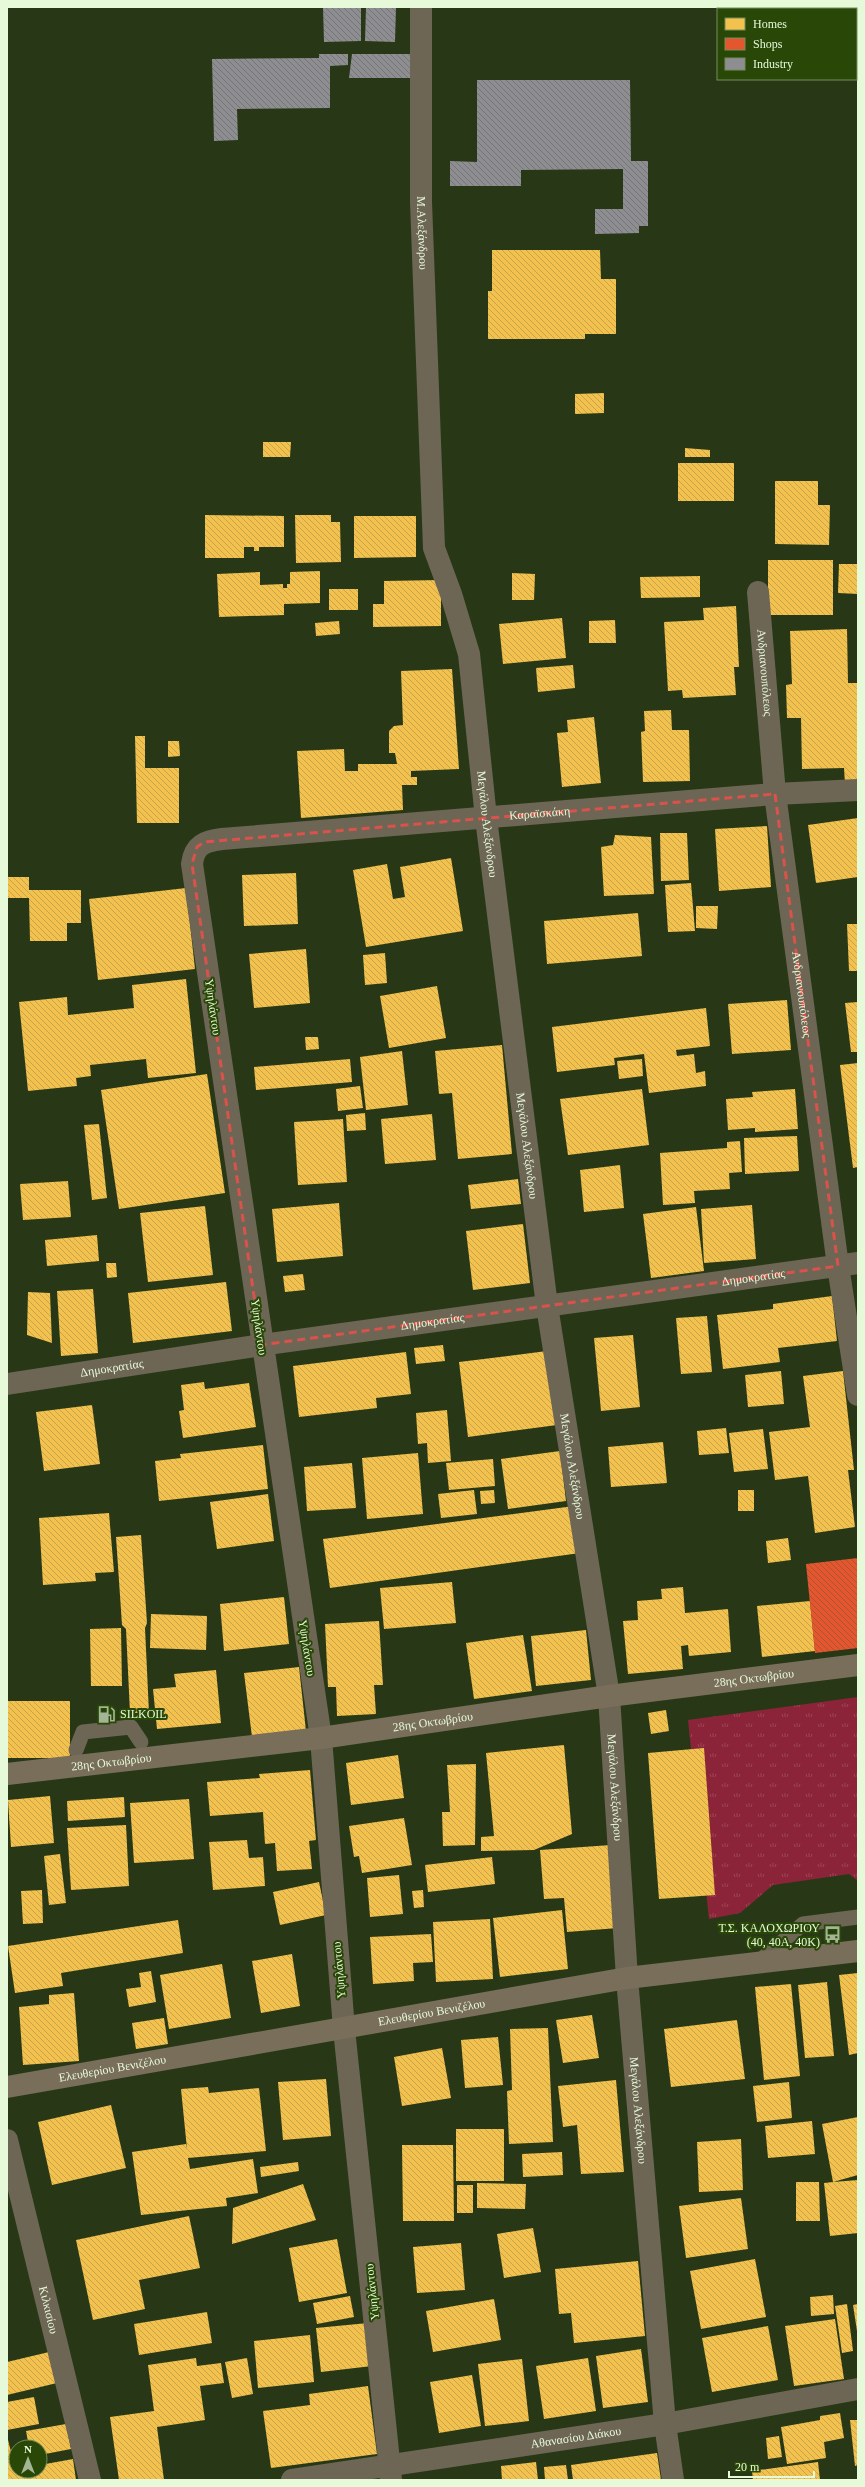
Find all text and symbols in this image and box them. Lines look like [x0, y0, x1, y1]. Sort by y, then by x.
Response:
legend [717, 8, 857, 80]
text: Homes [753, 17, 787, 31]
text: Shops [753, 37, 783, 51]
text: Industry [753, 57, 793, 71]
street label: Μ.Αλεξάνδρου [414, 196, 431, 270]
street label: Ανδριανουπόλεως [754, 629, 775, 717]
street label: Μεγάλου Αλεξάνδρου [474, 770, 500, 878]
street label: Καραϊσκάκη [509, 804, 571, 823]
street label: Ανδριανουπόλεως [789, 950, 815, 1039]
street label: Υψηλάντου [202, 978, 224, 1036]
street label: Μεγάλου Αλεξάνδρου [513, 1092, 541, 1200]
street label: Δημοκρατίας [721, 1266, 786, 1289]
street label: Υψηλάντου [248, 1298, 270, 1356]
street label: Δημοκρατίας [400, 1310, 465, 1333]
street label: Δημοκρατίας [79, 1356, 145, 1380]
street label: Μεγάλου Αλεξάνδρου [557, 1412, 588, 1520]
street label: Υψηλάντου [296, 1619, 318, 1677]
street label: 28ης Οκτωβρίου [713, 1666, 795, 1690]
fuel station icon: SILKOIL [97, 1704, 117, 1724]
place label: SILKOIL [120, 1707, 167, 1721]
street label: 28ης Οκτωβρίου [392, 1709, 474, 1734]
street label: Μεγάλου Αλεξάνδρου [604, 1733, 625, 1841]
street label: 28ης Οκτωβρίου [70, 1750, 152, 1774]
place label: Τ.Σ. ΚΑΛΟΧΩΡΙΟΥ (40, 40Α, 40Κ) [718, 1921, 820, 1949]
bus stop icon: Τ.Σ. ΚΑΛΟΧΩΡΙΟΥ (40, 40Α, 40Κ) [823, 1925, 843, 1945]
street label: Υψηλάντου [330, 1941, 348, 1999]
street label: Ελευθερίου Βενιζέλου [377, 1996, 486, 2029]
street label: Ελευθερίου Βενιζέλου [58, 2052, 167, 2085]
street label: Μεγάλου Αλεξάνδρου [627, 2056, 650, 2165]
street label: Υψηλάντου [362, 2263, 382, 2321]
street label: Κιλκισίου [36, 2285, 61, 2335]
street label: Αθανασίου Διάκου [530, 2424, 622, 2451]
north arrow [8, 2439, 48, 2479]
text: N [24, 2443, 32, 2455]
scale bar [729, 2453, 814, 2479]
text: 20 m [735, 2460, 760, 2474]

